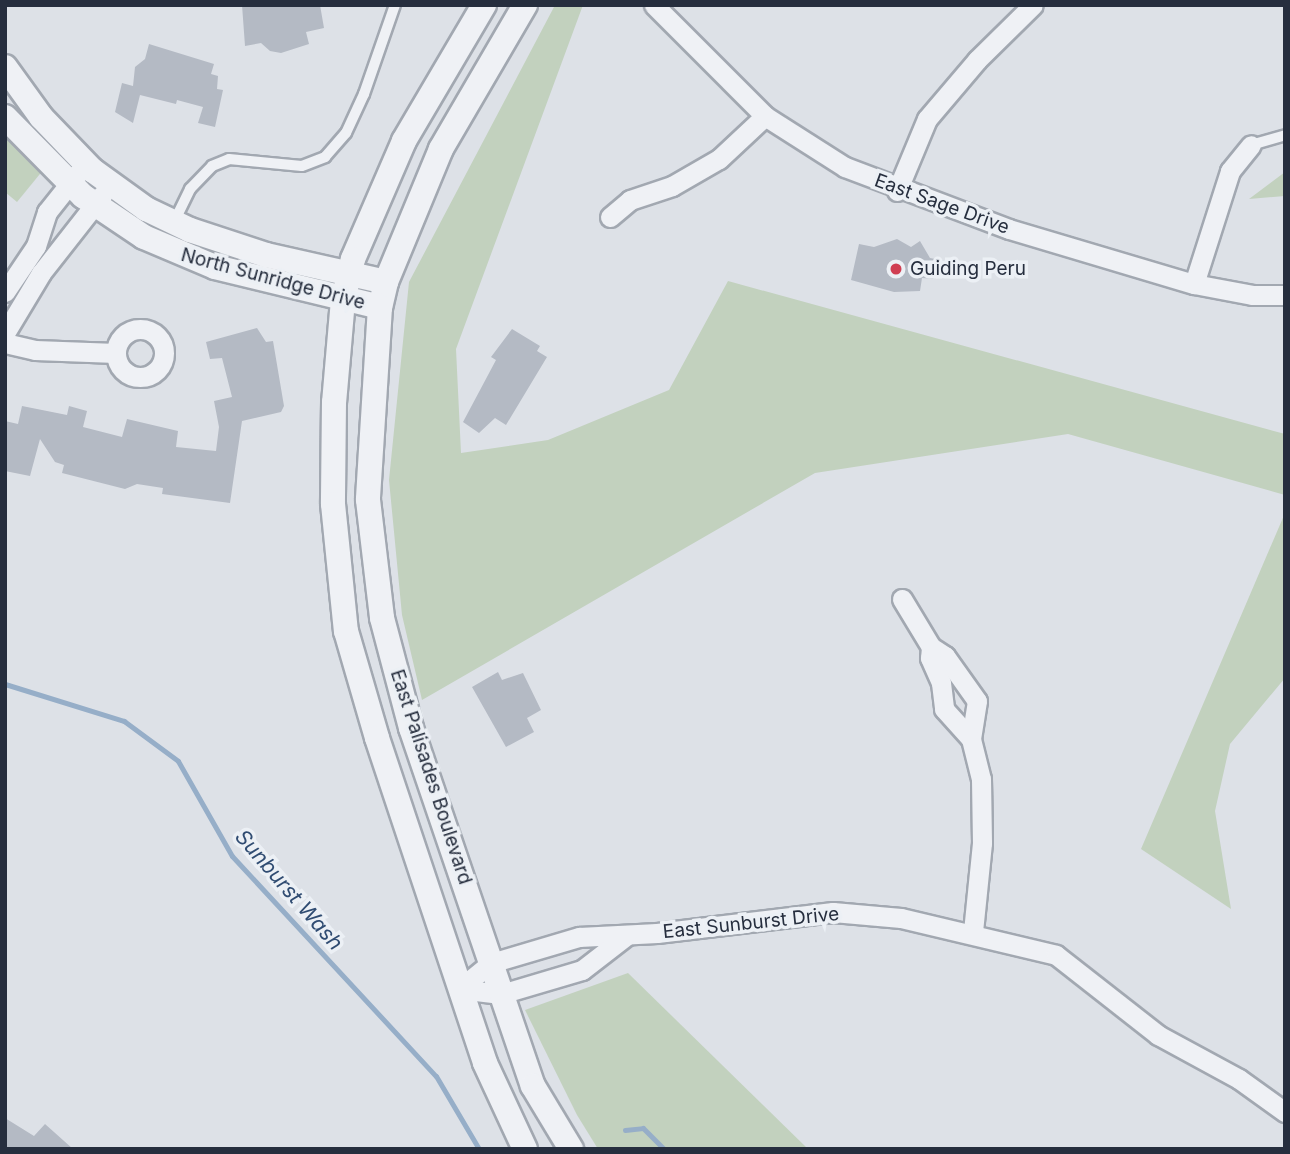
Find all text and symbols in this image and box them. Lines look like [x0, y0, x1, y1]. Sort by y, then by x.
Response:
street label: East Sage Drive [871, 169, 1013, 239]
street label: North Sunridge Drive [179, 243, 367, 315]
place label: Guiding Peru [910, 258, 1026, 280]
marker: Guiding Peru [888, 261, 904, 277]
street label: East Palisades Boulevard [385, 667, 477, 887]
water label: Sunburst Wash [230, 825, 348, 955]
street label: East Sunburst Drive [662, 902, 840, 944]

